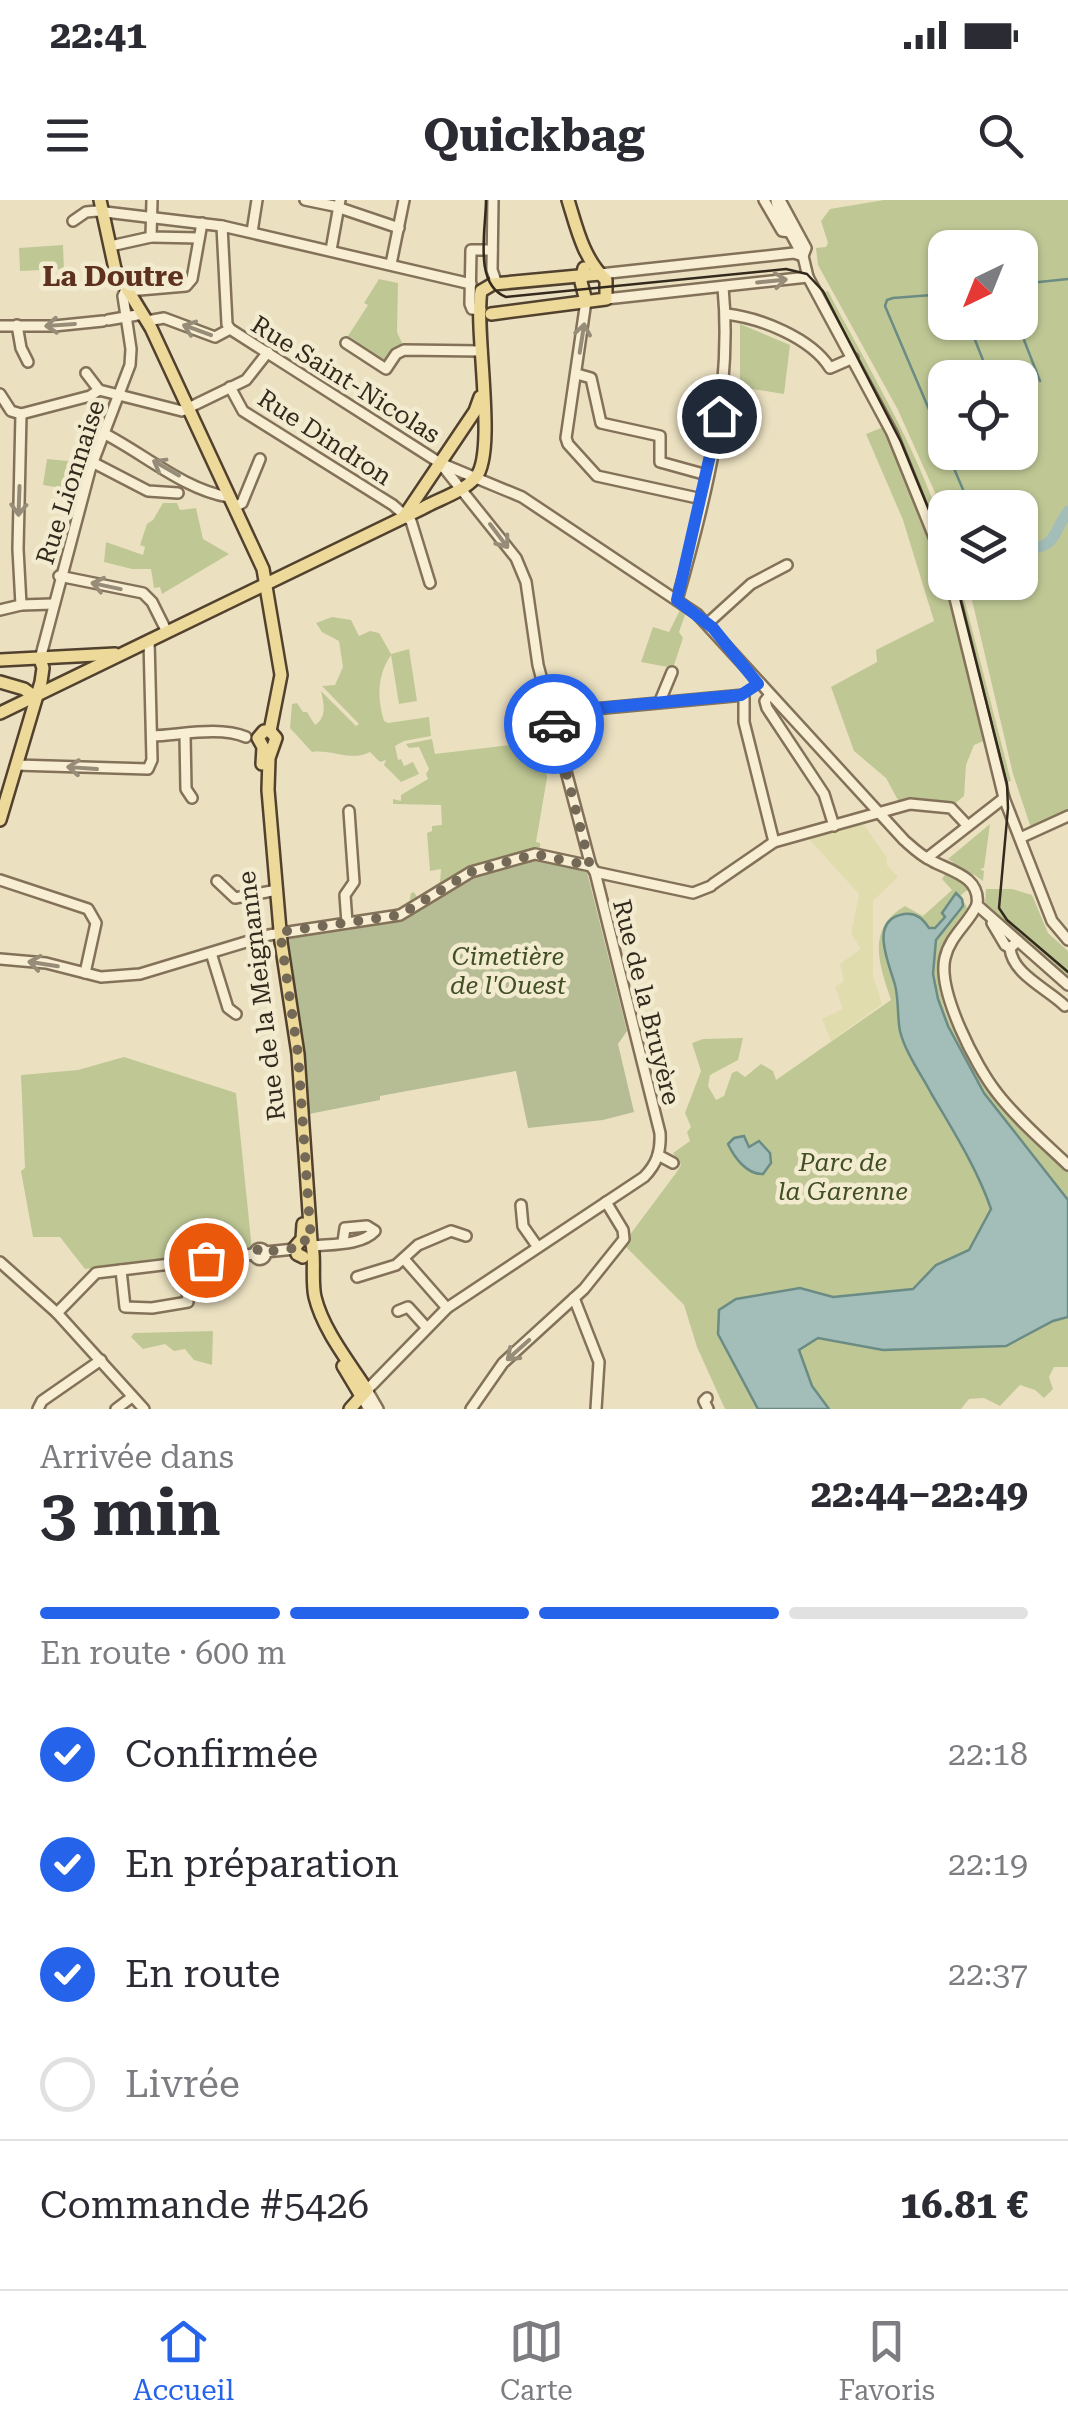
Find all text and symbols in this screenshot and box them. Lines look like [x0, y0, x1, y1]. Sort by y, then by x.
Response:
text: 22:41 [50, 13, 147, 57]
icon: menu [40, 108, 95, 163]
icon: search [973, 108, 1028, 163]
text: Quickbag [423, 109, 645, 162]
north arrow [928, 230, 1038, 340]
map controls [928, 230, 1038, 600]
district label: La Doutre [42, 260, 184, 293]
one-way arrow [756, 271, 788, 290]
street label: Rue Saint-Nicolas [246, 310, 445, 449]
one-way arrow [44, 316, 76, 335]
one-way arrow [183, 320, 213, 338]
one-way arrow [574, 322, 592, 355]
button: locate [928, 360, 1038, 470]
pin [677, 374, 762, 459]
street label: Rue Dindron [252, 383, 397, 491]
icon: home [692, 389, 747, 444]
street label: Rue Lionnaise [30, 396, 111, 568]
one-way arrow [152, 458, 181, 478]
one-way arrow [10, 484, 29, 516]
button: layers [928, 490, 1038, 600]
one-way arrow [489, 522, 510, 549]
one-way arrow [91, 575, 123, 594]
courier [504, 674, 604, 774]
icon: car [527, 697, 582, 752]
one-way arrow [67, 758, 99, 777]
street label: Rue de la Meignanne [232, 869, 291, 1122]
street label: Rue de la Bruyère [607, 896, 686, 1108]
park label: Cimetière de l'Ouest [450, 942, 567, 1000]
one-way arrow [27, 955, 59, 973]
park label: Parc de la Garenne [778, 1148, 908, 1206]
pin [164, 1218, 249, 1303]
icon: bag [179, 1233, 234, 1288]
one-way arrow [506, 1338, 530, 1362]
text: Arrivée dans [40, 1438, 234, 1476]
text: 22:44–22:49 [811, 1472, 1028, 1516]
text: 3 min [40, 1475, 221, 1551]
text: En route · 600 m [40, 1634, 286, 1672]
icon: check [40, 1727, 95, 1782]
text: Confirmée [125, 1732, 318, 1776]
text: 22:18 [948, 1735, 1028, 1773]
icon: check [40, 1837, 95, 1892]
text: En préparation [125, 1842, 399, 1886]
text: 22:19 [948, 1845, 1028, 1883]
icon: check [40, 1947, 95, 2002]
text: En route [125, 1952, 280, 1996]
text: 22:37 [948, 1955, 1028, 1993]
text: Livrée [125, 2062, 240, 2106]
text: Commande #5426 [40, 2183, 369, 2227]
text: 16.81 € [900, 2183, 1028, 2227]
tab: Accueil [133, 2314, 234, 2407]
tab: Carte [500, 2314, 573, 2407]
tab: Favoris [838, 2314, 935, 2407]

